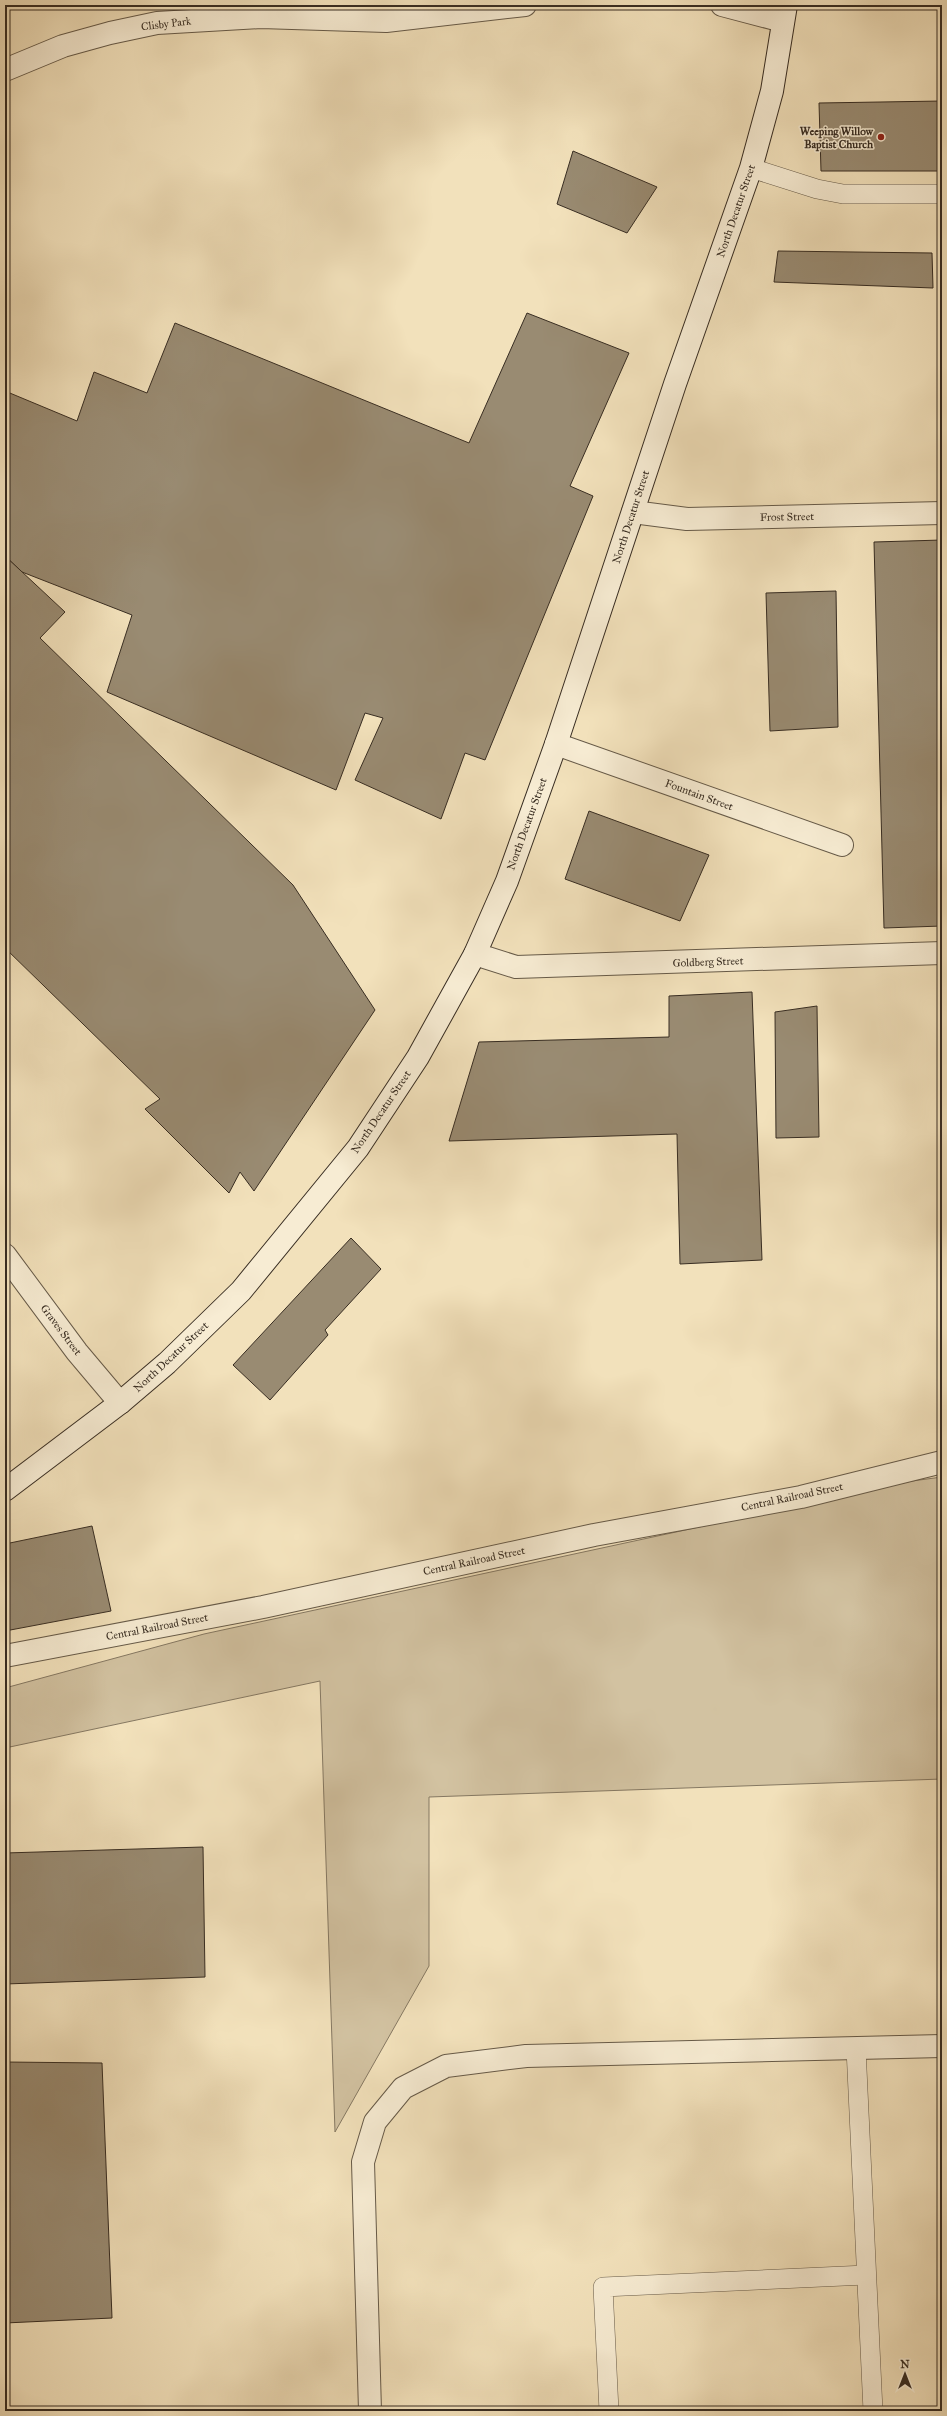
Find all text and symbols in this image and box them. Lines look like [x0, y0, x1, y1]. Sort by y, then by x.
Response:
street label: Clisby Park [140, 14, 193, 34]
place label: Weeping Willow Baptist Church [800, 125, 874, 152]
marker: Weeping Willow Baptist Church [876, 132, 886, 142]
street label: North Decatur Street [714, 163, 758, 259]
street label: North Decatur Street [610, 469, 652, 565]
street label: Frost Street [760, 510, 814, 524]
street label: North Decatur Street [504, 776, 550, 872]
street label: Fountain Street [663, 777, 735, 813]
street label: Goldberg Street [672, 954, 744, 970]
street label: North Decatur Street [348, 1068, 414, 1156]
street label: Graves Street [38, 1302, 84, 1358]
street label: North Decatur Street [131, 1319, 211, 1395]
street label: Central Railroad Street [740, 1480, 844, 1514]
street label: Central Railroad Street [422, 1544, 526, 1578]
street label: Central Railroad Street [105, 1611, 209, 1643]
north arrow [885, 2354, 925, 2394]
text: N [900, 2358, 910, 2371]

